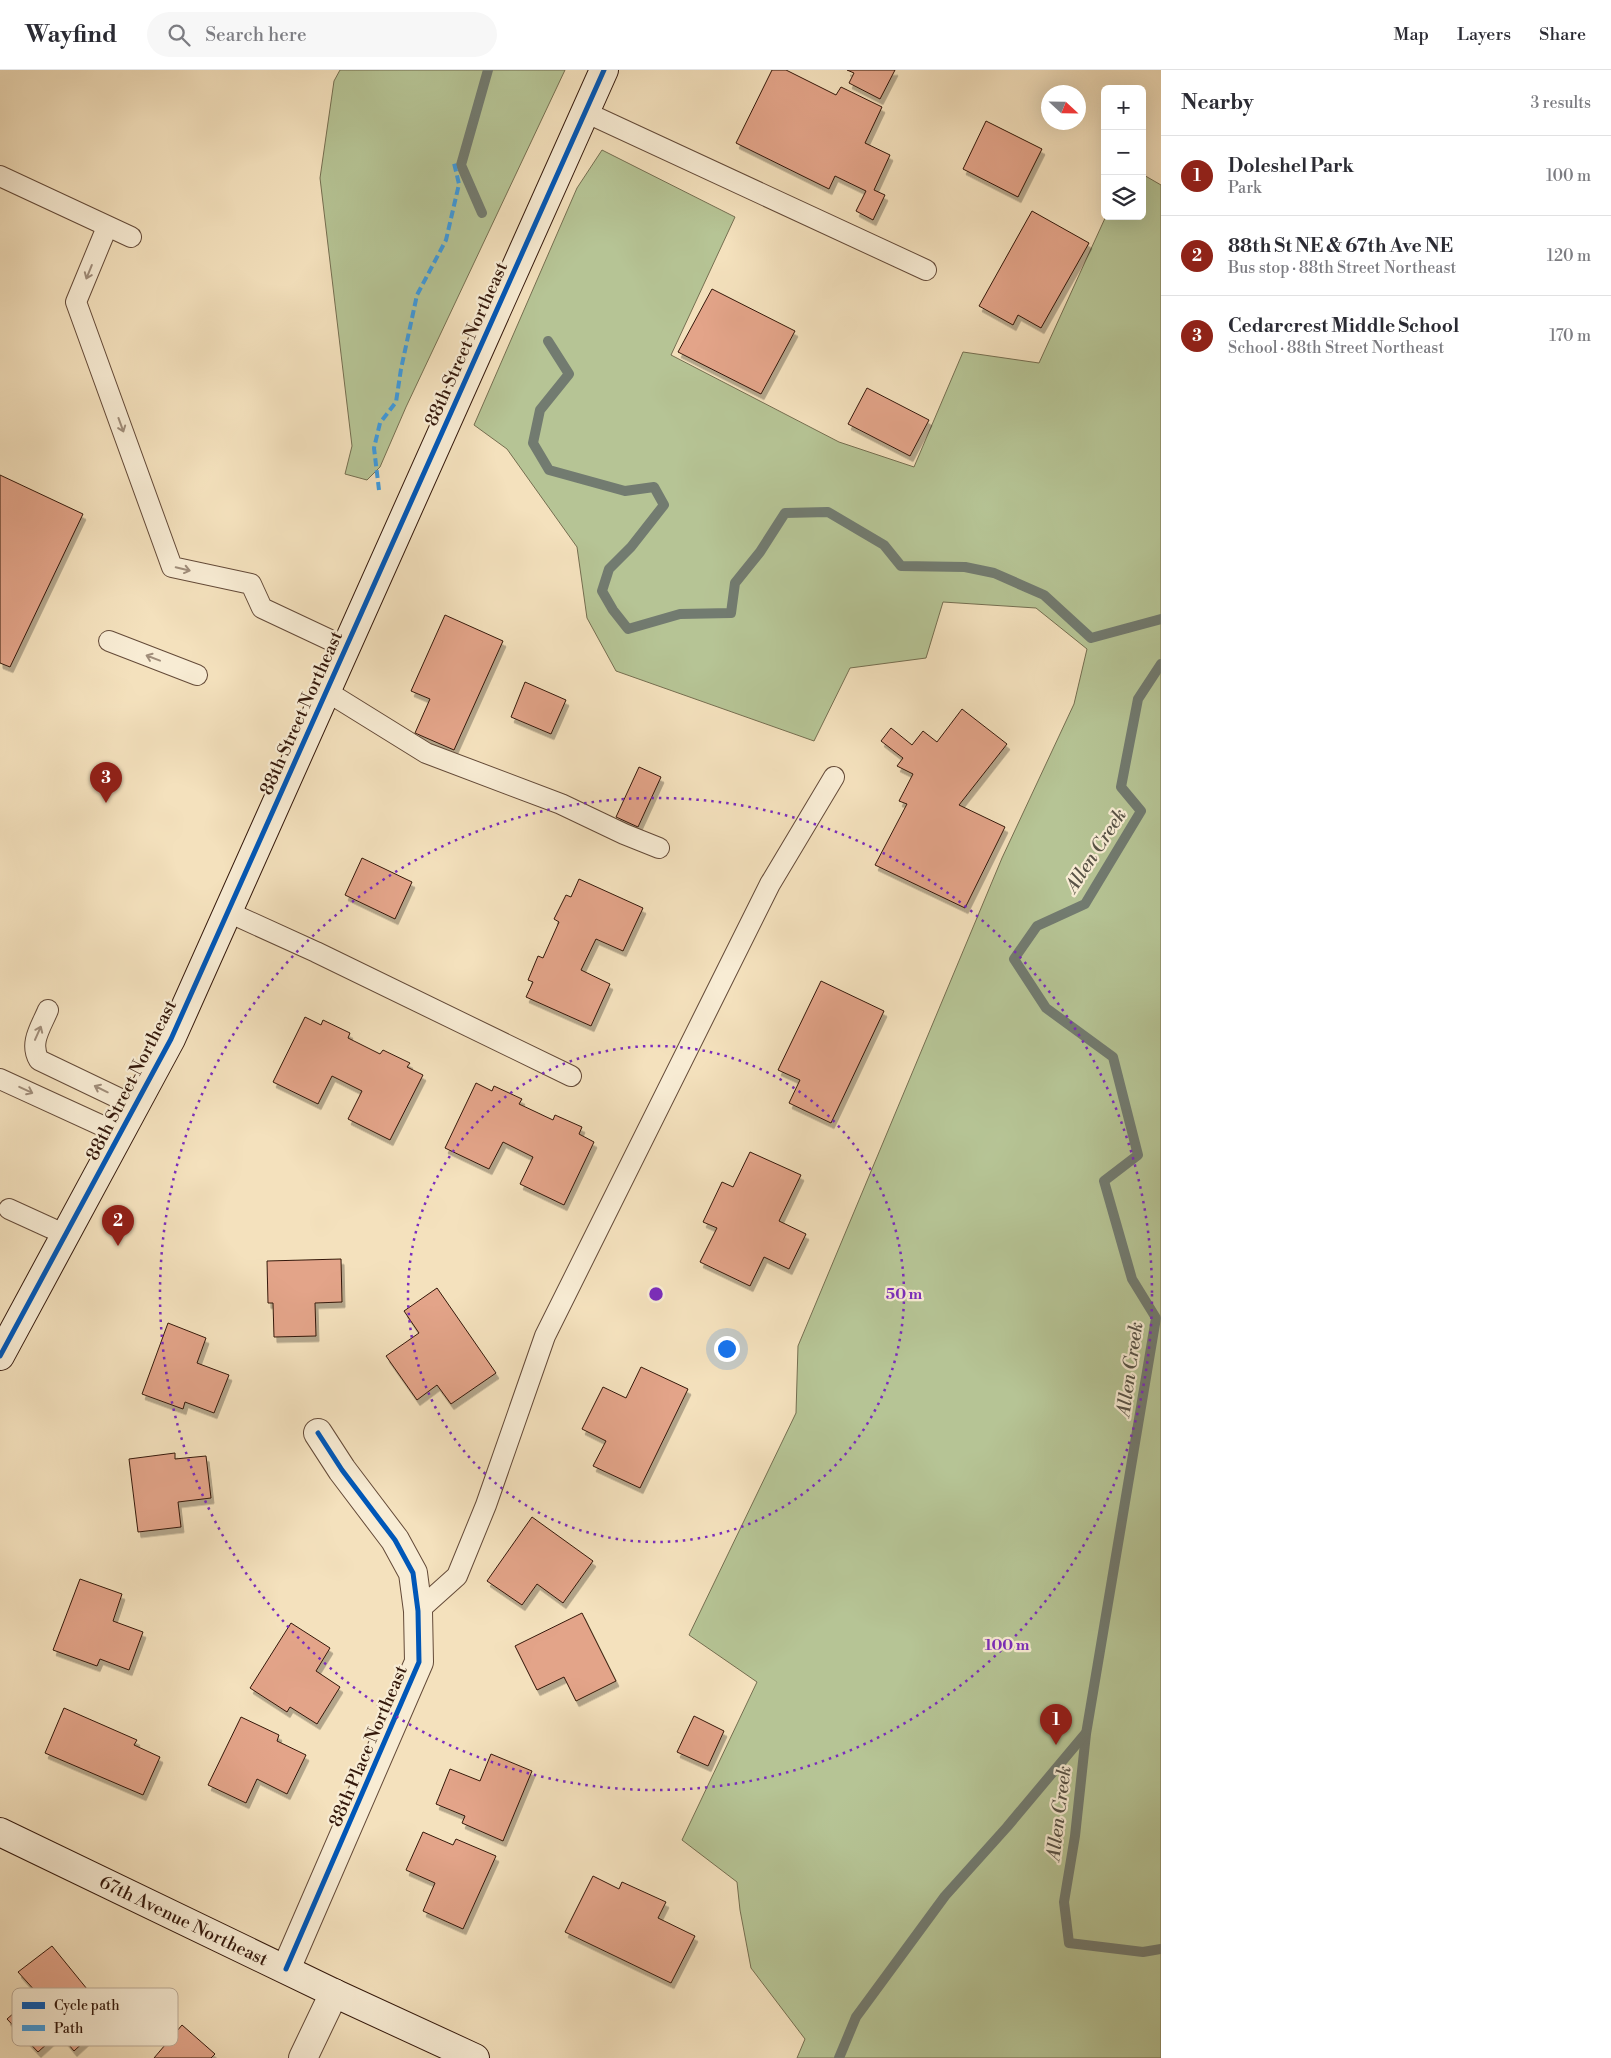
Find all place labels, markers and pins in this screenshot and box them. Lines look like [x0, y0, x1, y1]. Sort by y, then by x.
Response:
pin: 3 [90, 762, 122, 803]
pin: 2 [102, 1205, 134, 1246]
centre of rings [647, 1285, 665, 1303]
pin: 1 [1040, 1704, 1072, 1745]

